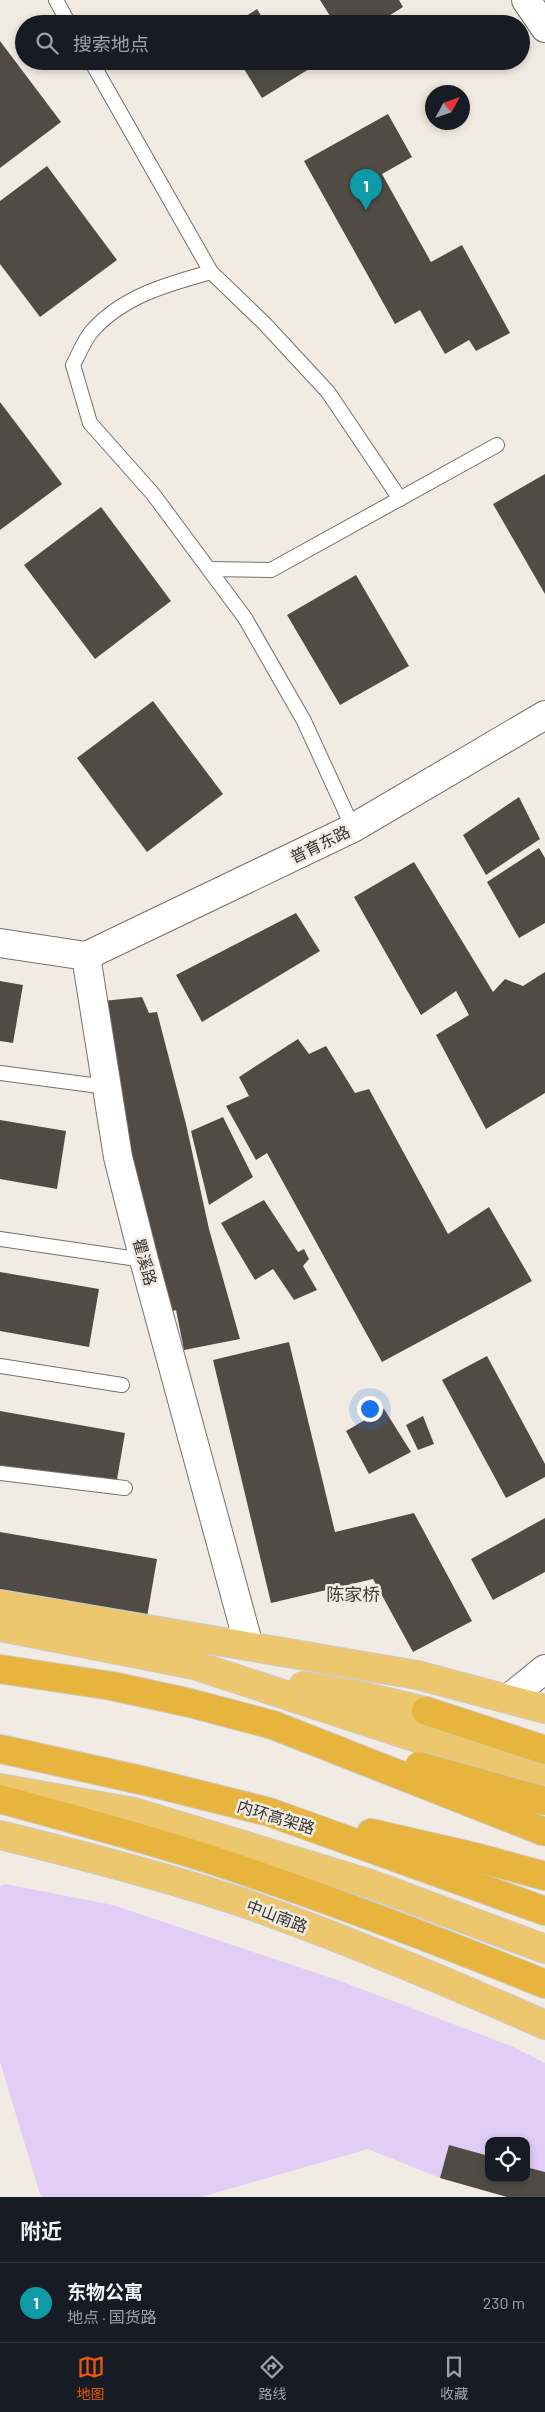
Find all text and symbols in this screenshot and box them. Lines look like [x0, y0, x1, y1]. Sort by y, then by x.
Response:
search box [15, 15, 530, 70]
icon: search [33, 29, 61, 57]
text: 搜索地点 [73, 32, 149, 55]
north arrow [425, 85, 470, 130]
pin: 1 [350, 169, 382, 210]
street label: 普育东路 [287, 821, 353, 866]
street label: 瞿溪路 [130, 1236, 161, 1288]
your location [357, 1396, 383, 1422]
district label: 陈家桥 [326, 1583, 380, 1605]
street label: 内环高架路 [235, 1796, 317, 1837]
street label: 中山南路 [244, 1895, 310, 1936]
map controls [485, 2137, 530, 2182]
button: locate [485, 2137, 530, 2182]
text: 附近 [20, 2218, 62, 2243]
text: 东物公寓 [67, 2280, 143, 2303]
text: 1 [33, 2293, 39, 2312]
text: 230 m [483, 2293, 525, 2312]
text: 地点 · 国货路 [67, 2307, 157, 2326]
tab: 地图 [77, 2353, 105, 2403]
tab: 路线 [258, 2353, 286, 2403]
tab: 收藏 [440, 2353, 468, 2403]

